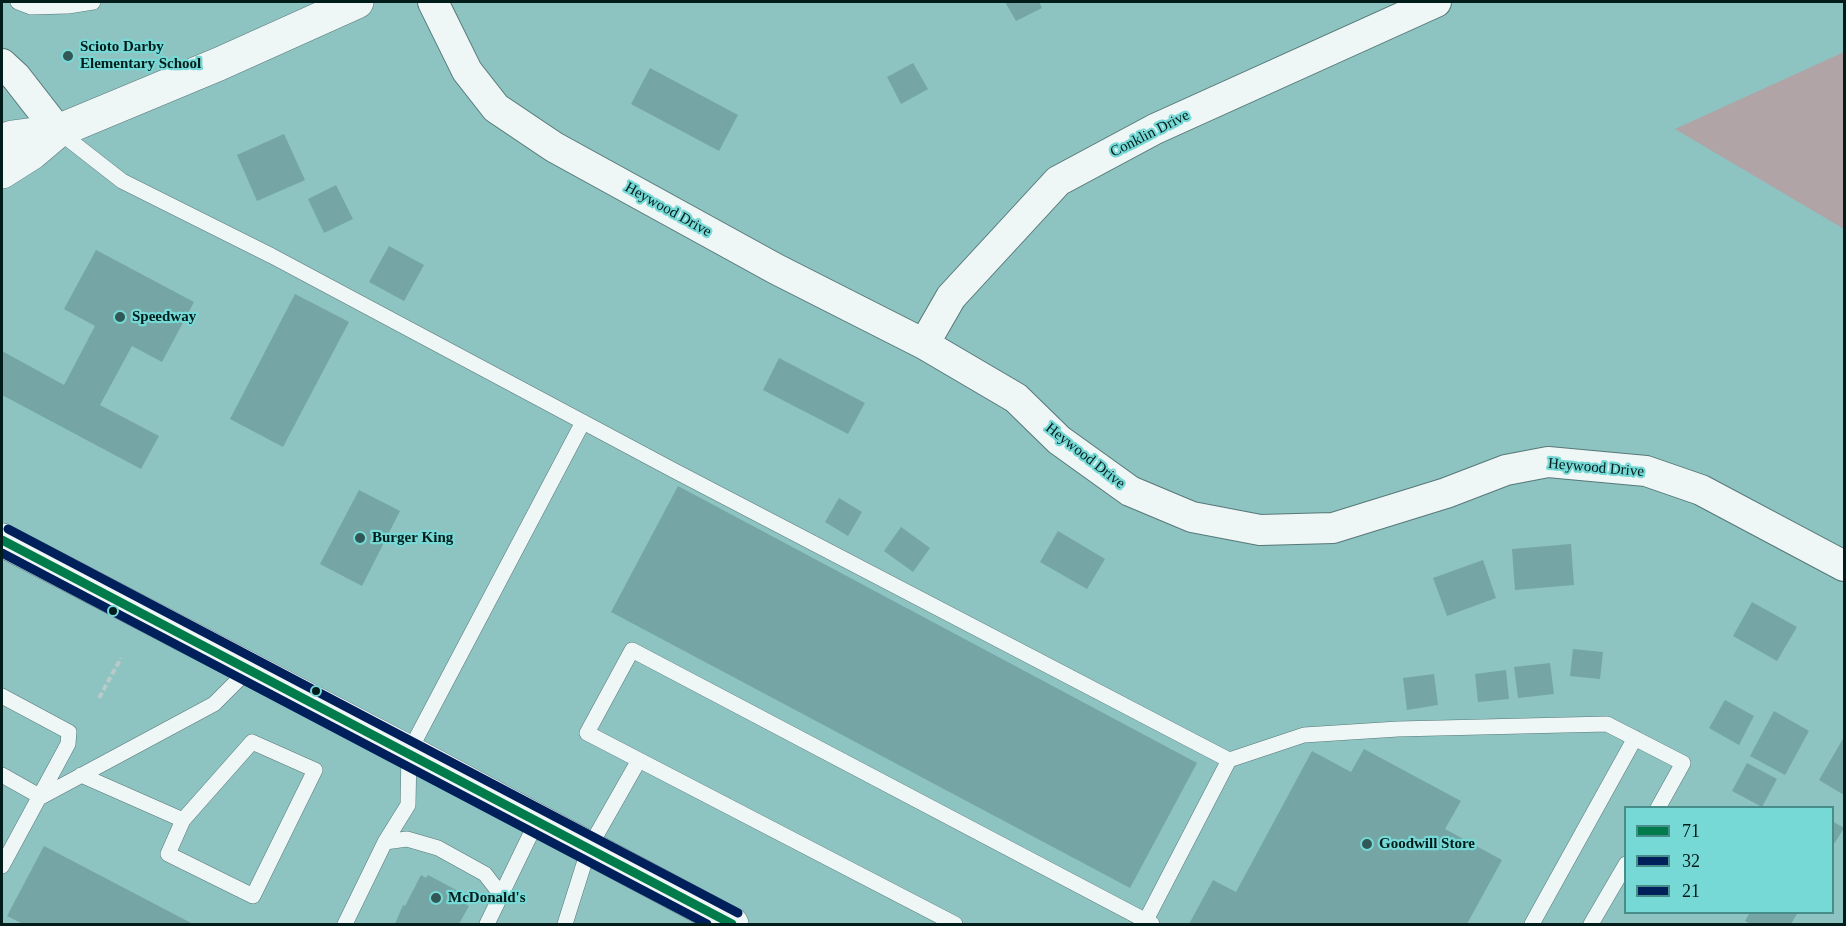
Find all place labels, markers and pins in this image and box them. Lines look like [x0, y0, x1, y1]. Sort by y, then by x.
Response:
place label: Scioto Darby Elementary School [80, 38, 201, 73]
marker: Scioto Darby Elementary School [61, 49, 75, 63]
place label: Speedway [132, 308, 196, 326]
marker: Speedway [113, 310, 127, 324]
place label: Burger King [372, 529, 453, 547]
marker: Burger King [353, 531, 367, 545]
unlabelled marker [107, 605, 119, 617]
unlabelled marker [310, 685, 322, 697]
place label: Goodwill Store [1379, 835, 1475, 853]
marker: Goodwill Store [1360, 837, 1374, 851]
place label: McDonald's [448, 889, 526, 907]
marker: McDonald's [429, 891, 443, 905]

